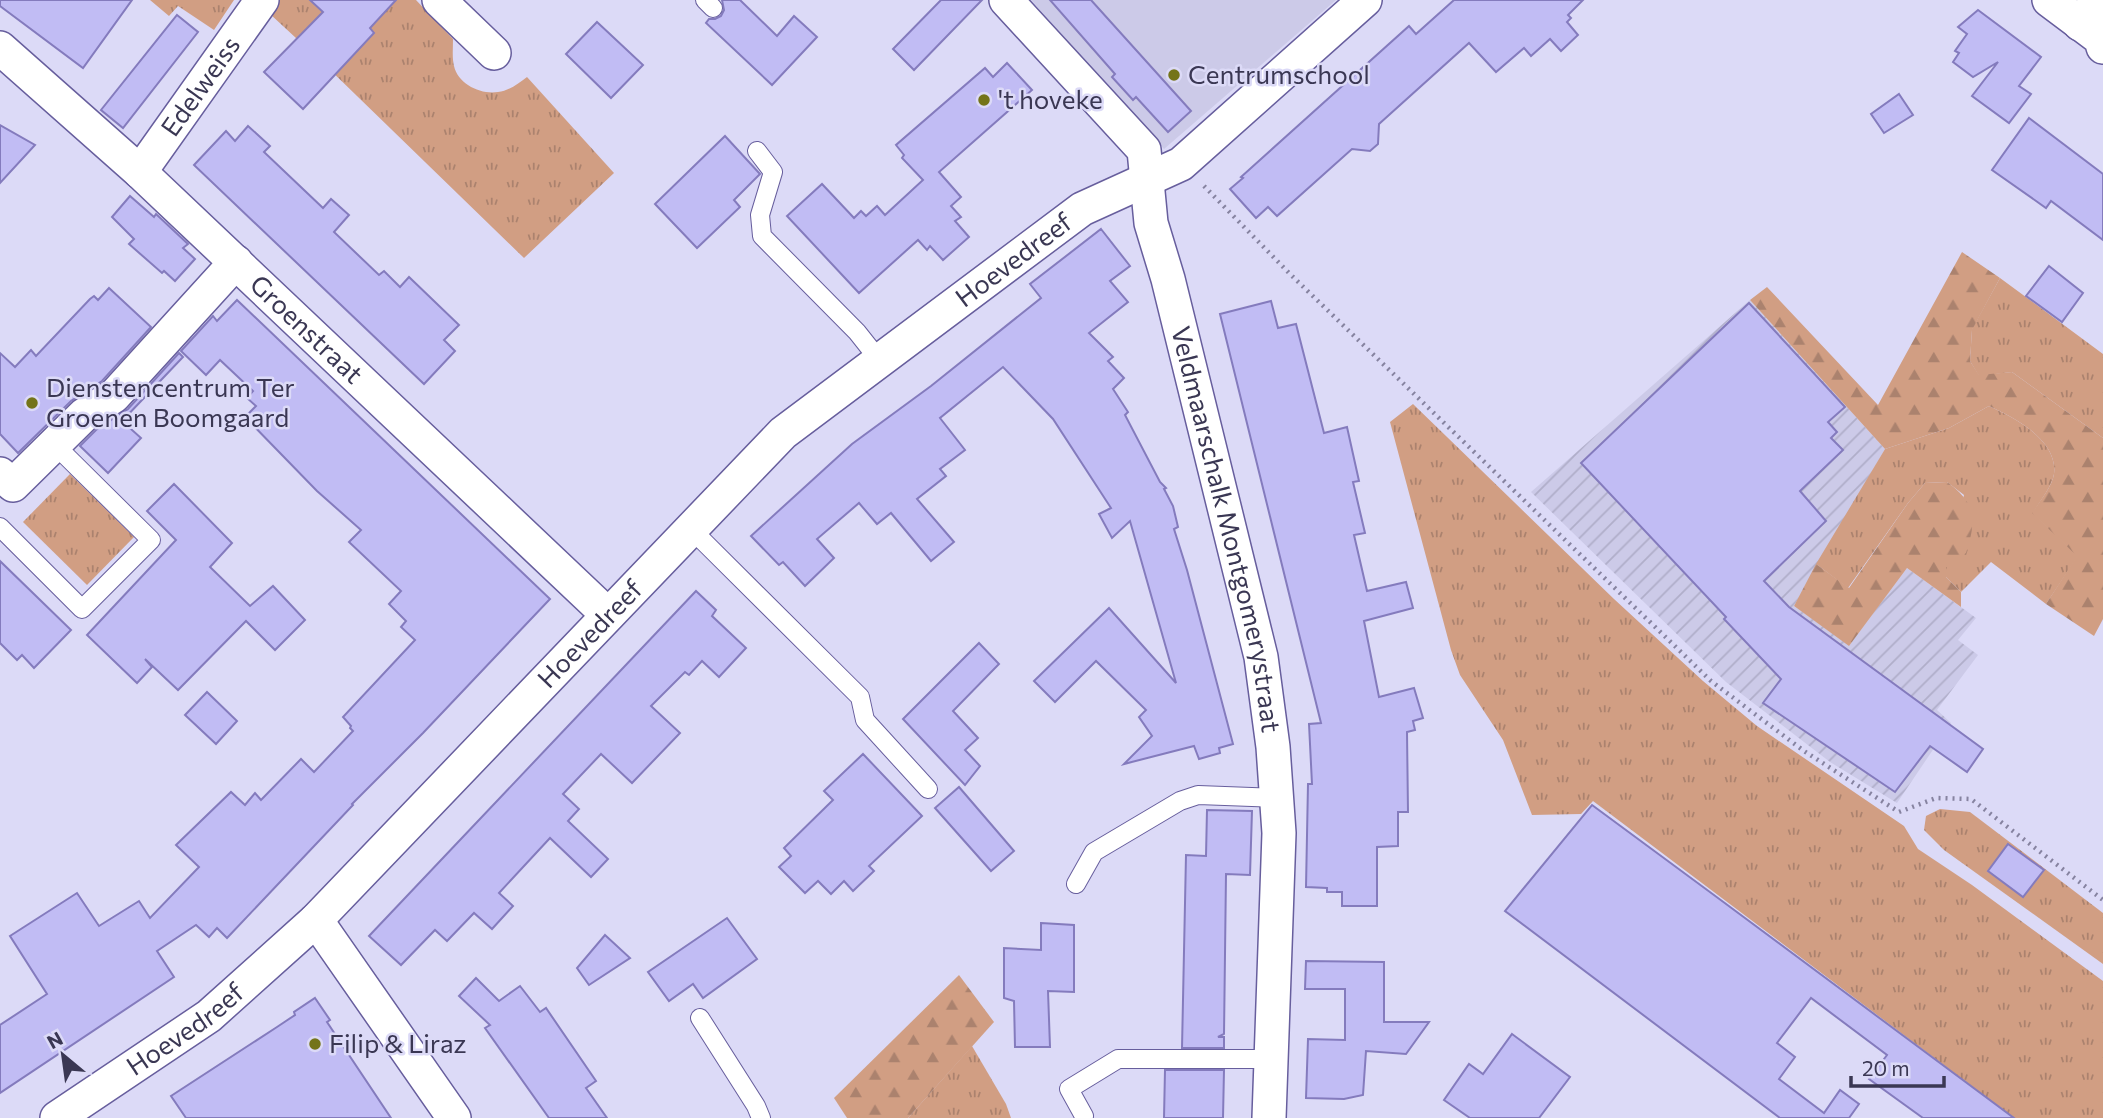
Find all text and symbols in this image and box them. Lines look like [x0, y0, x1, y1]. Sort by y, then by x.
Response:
street label: Edelweiss [154, 30, 245, 141]
place label: Centrumschool [1188, 58, 1370, 89]
marker: Centrumschool [1166, 67, 1182, 83]
place label: 't hoveke [998, 83, 1103, 114]
marker: 't hoveke [976, 92, 992, 108]
street label: Hoevedreef [949, 205, 1078, 312]
street label: Groenstraat [245, 268, 370, 389]
street label: Veldmaarschalk Montgomerystraat [1166, 323, 1288, 734]
place label: Dienstencentrum Ter Groenen Boomgaard [46, 371, 295, 432]
marker: Dienstencentrum Ter Groenen Boomgaard [24, 395, 40, 411]
street label: Hoevedreef [530, 572, 648, 693]
street label: Hoevedreef [120, 975, 250, 1081]
north arrow [28, 1020, 98, 1090]
text: N [43, 1026, 66, 1053]
place label: Filip & Liraz [329, 1027, 467, 1058]
marker: Filip & Liraz [307, 1036, 323, 1052]
scale bar [1851, 1044, 1944, 1088]
text: 20 m [1862, 1055, 1910, 1080]

